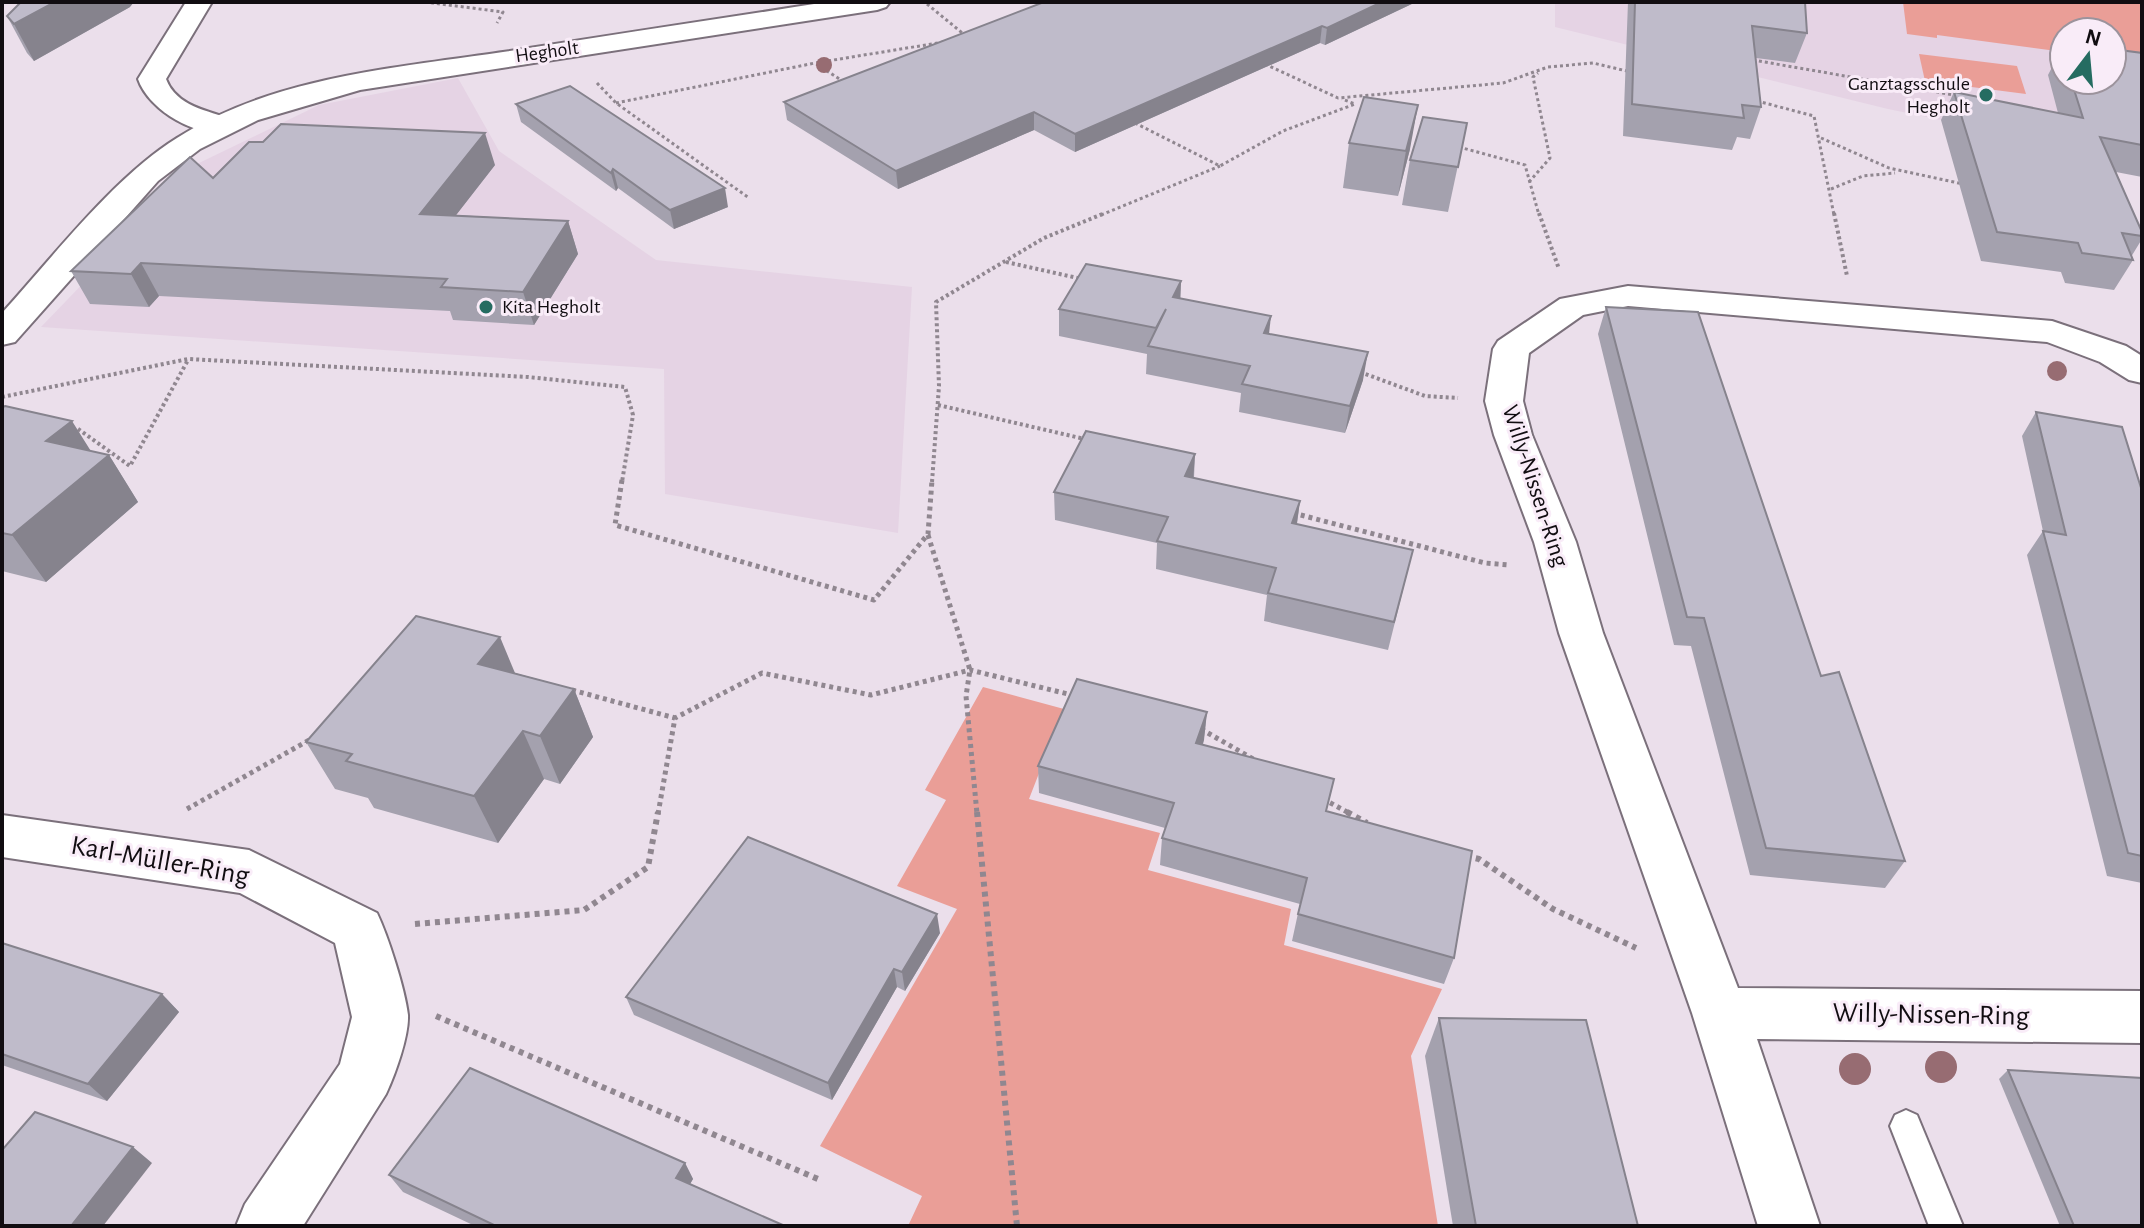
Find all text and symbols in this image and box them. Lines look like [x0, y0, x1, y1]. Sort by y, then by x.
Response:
north arrow [2048, 16, 2128, 96]
text: N [2083, 25, 2104, 50]
street label: Hegholt [514, 38, 580, 66]
place label: Ganztagsschule Hegholt [1848, 74, 1971, 117]
marker: Ganztagsschule Hegholt [1977, 86, 1995, 104]
place label: Kita Hegholt [502, 297, 601, 317]
marker: Kita Hegholt [477, 298, 495, 316]
street label: Willy-Nissen-Ring [1498, 402, 1573, 570]
street label: Karl-Müller-Ring [69, 832, 252, 890]
street label: Willy-Nissen-Ring [1832, 999, 2030, 1031]

